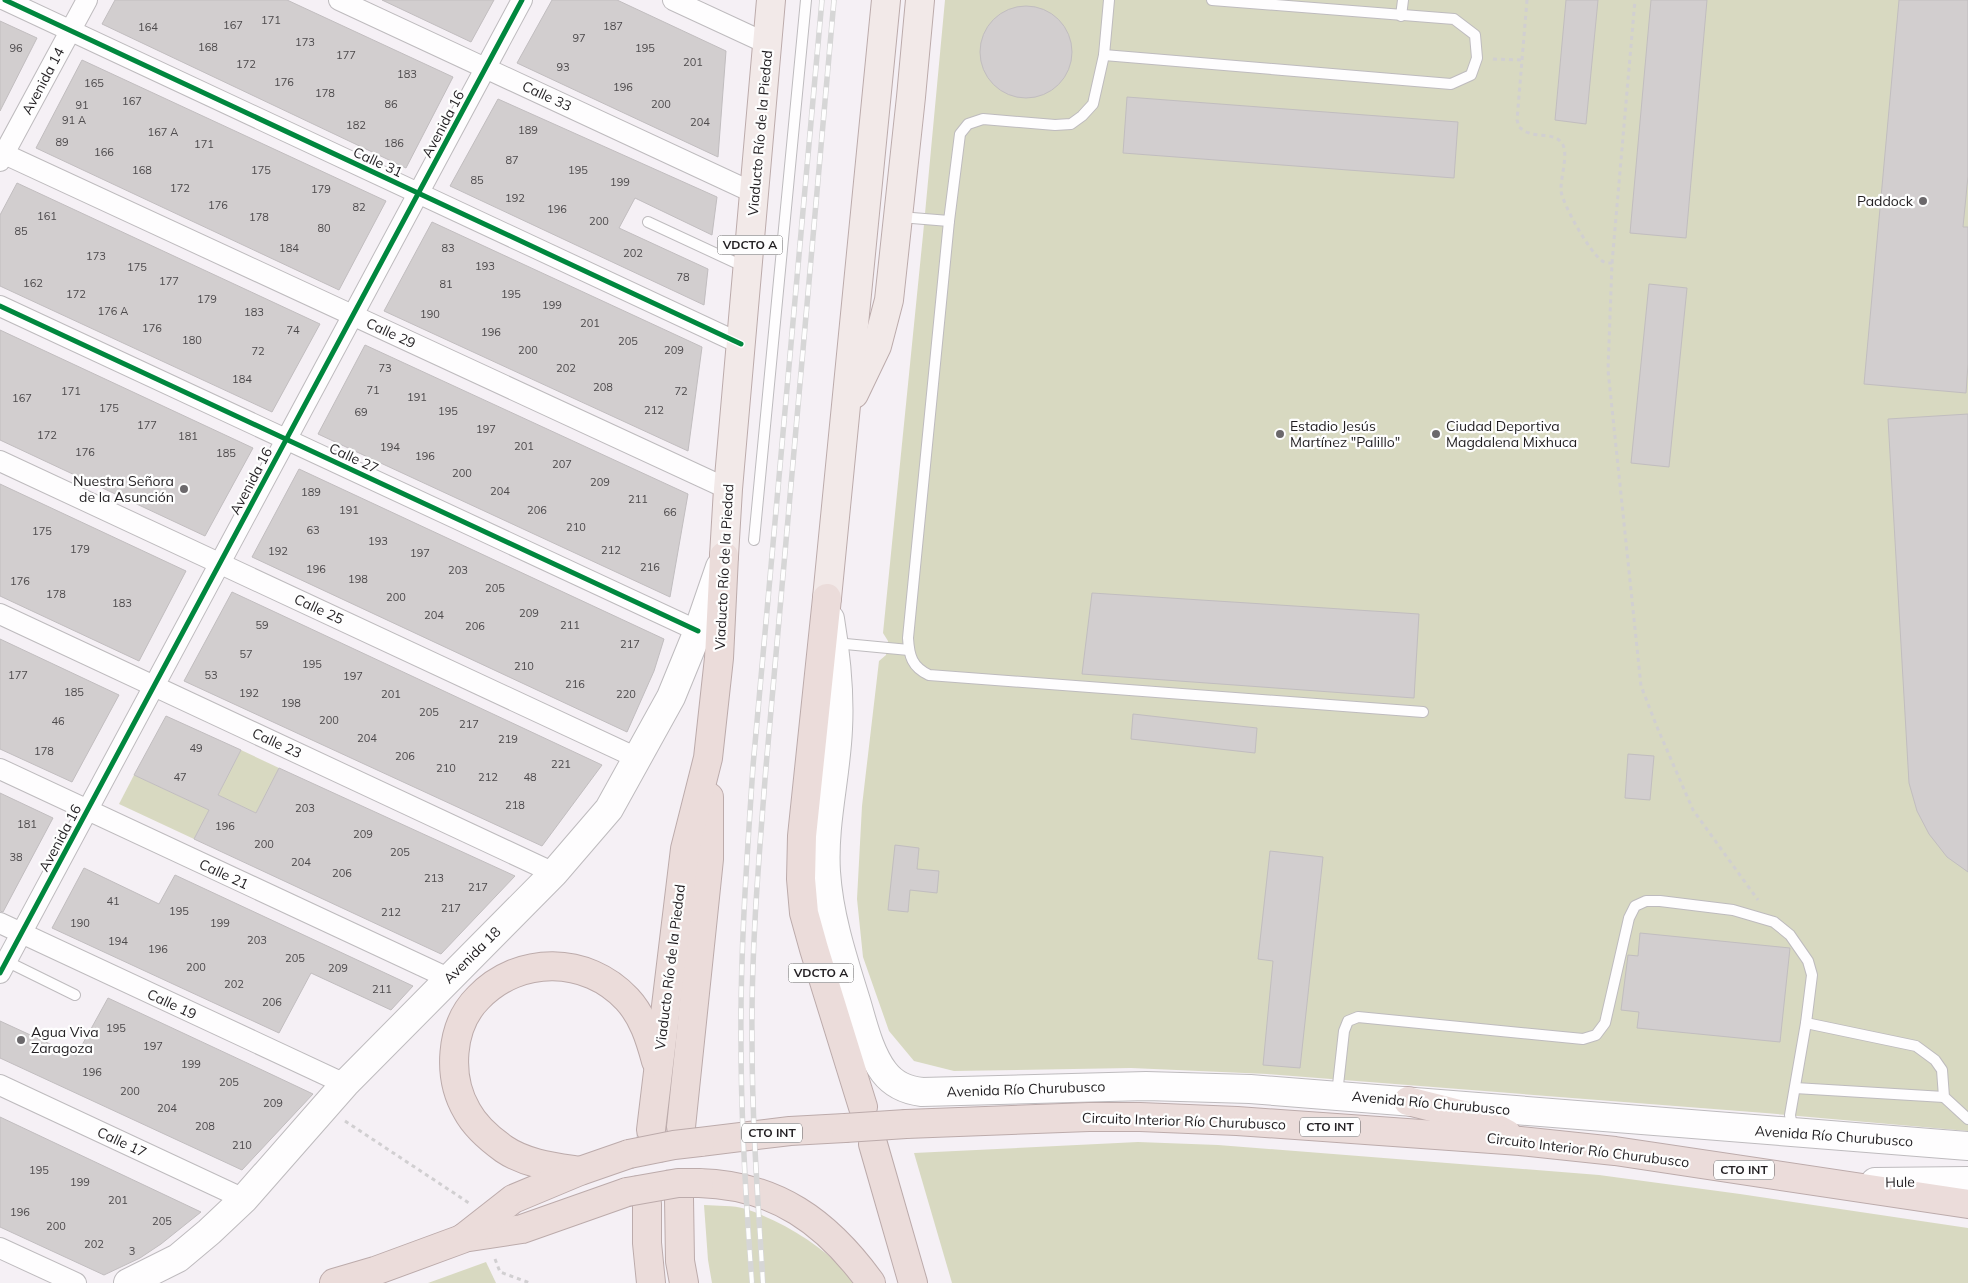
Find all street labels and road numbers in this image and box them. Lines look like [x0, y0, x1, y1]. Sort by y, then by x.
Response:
street label: Avenida 14 [18, 44, 69, 118]
street label: Viaducto Río de la Piedad [744, 49, 776, 217]
street label: Calle 33 [519, 77, 575, 115]
street label: Avenida 16 [418, 87, 468, 161]
street label: Calle 31 [350, 143, 406, 181]
road number: VDCTO A [718, 236, 782, 254]
street label: Calle 29 [363, 314, 419, 352]
street label: Calle 27 [326, 439, 382, 477]
street label: Avenida 16 [226, 444, 276, 518]
street label: Viaducto Río de la Piedad [711, 483, 737, 651]
street label: Calle 25 [291, 590, 347, 628]
street label: Calle 23 [249, 724, 305, 762]
street label: Avenida 16 [35, 801, 85, 875]
street label: Calle 21 [196, 855, 252, 893]
street label: Viaducto Río de la Piedad [651, 883, 689, 1051]
street label: Avenida 18 [440, 923, 504, 987]
road number: VDCTO A [788, 964, 854, 982]
street label: Calle 19 [144, 985, 200, 1023]
street label: Avenida Río Churubusco [946, 1077, 1106, 1101]
street label: Avenida Río Churubusco [1351, 1087, 1511, 1119]
street label: Circuito Interior Río Churubusco [1082, 1108, 1286, 1134]
road number: CTO INT [1300, 1118, 1360, 1136]
street label: Avenida Río Churubusco [1754, 1121, 1914, 1151]
street label: Calle 17 [94, 1123, 150, 1161]
road number: CTO INT [742, 1124, 802, 1142]
street label: Circuito Interior Río Churubusco [1486, 1129, 1690, 1171]
road number: CTO INT [1714, 1160, 1774, 1180]
street label: Hule [1885, 1173, 1915, 1191]

